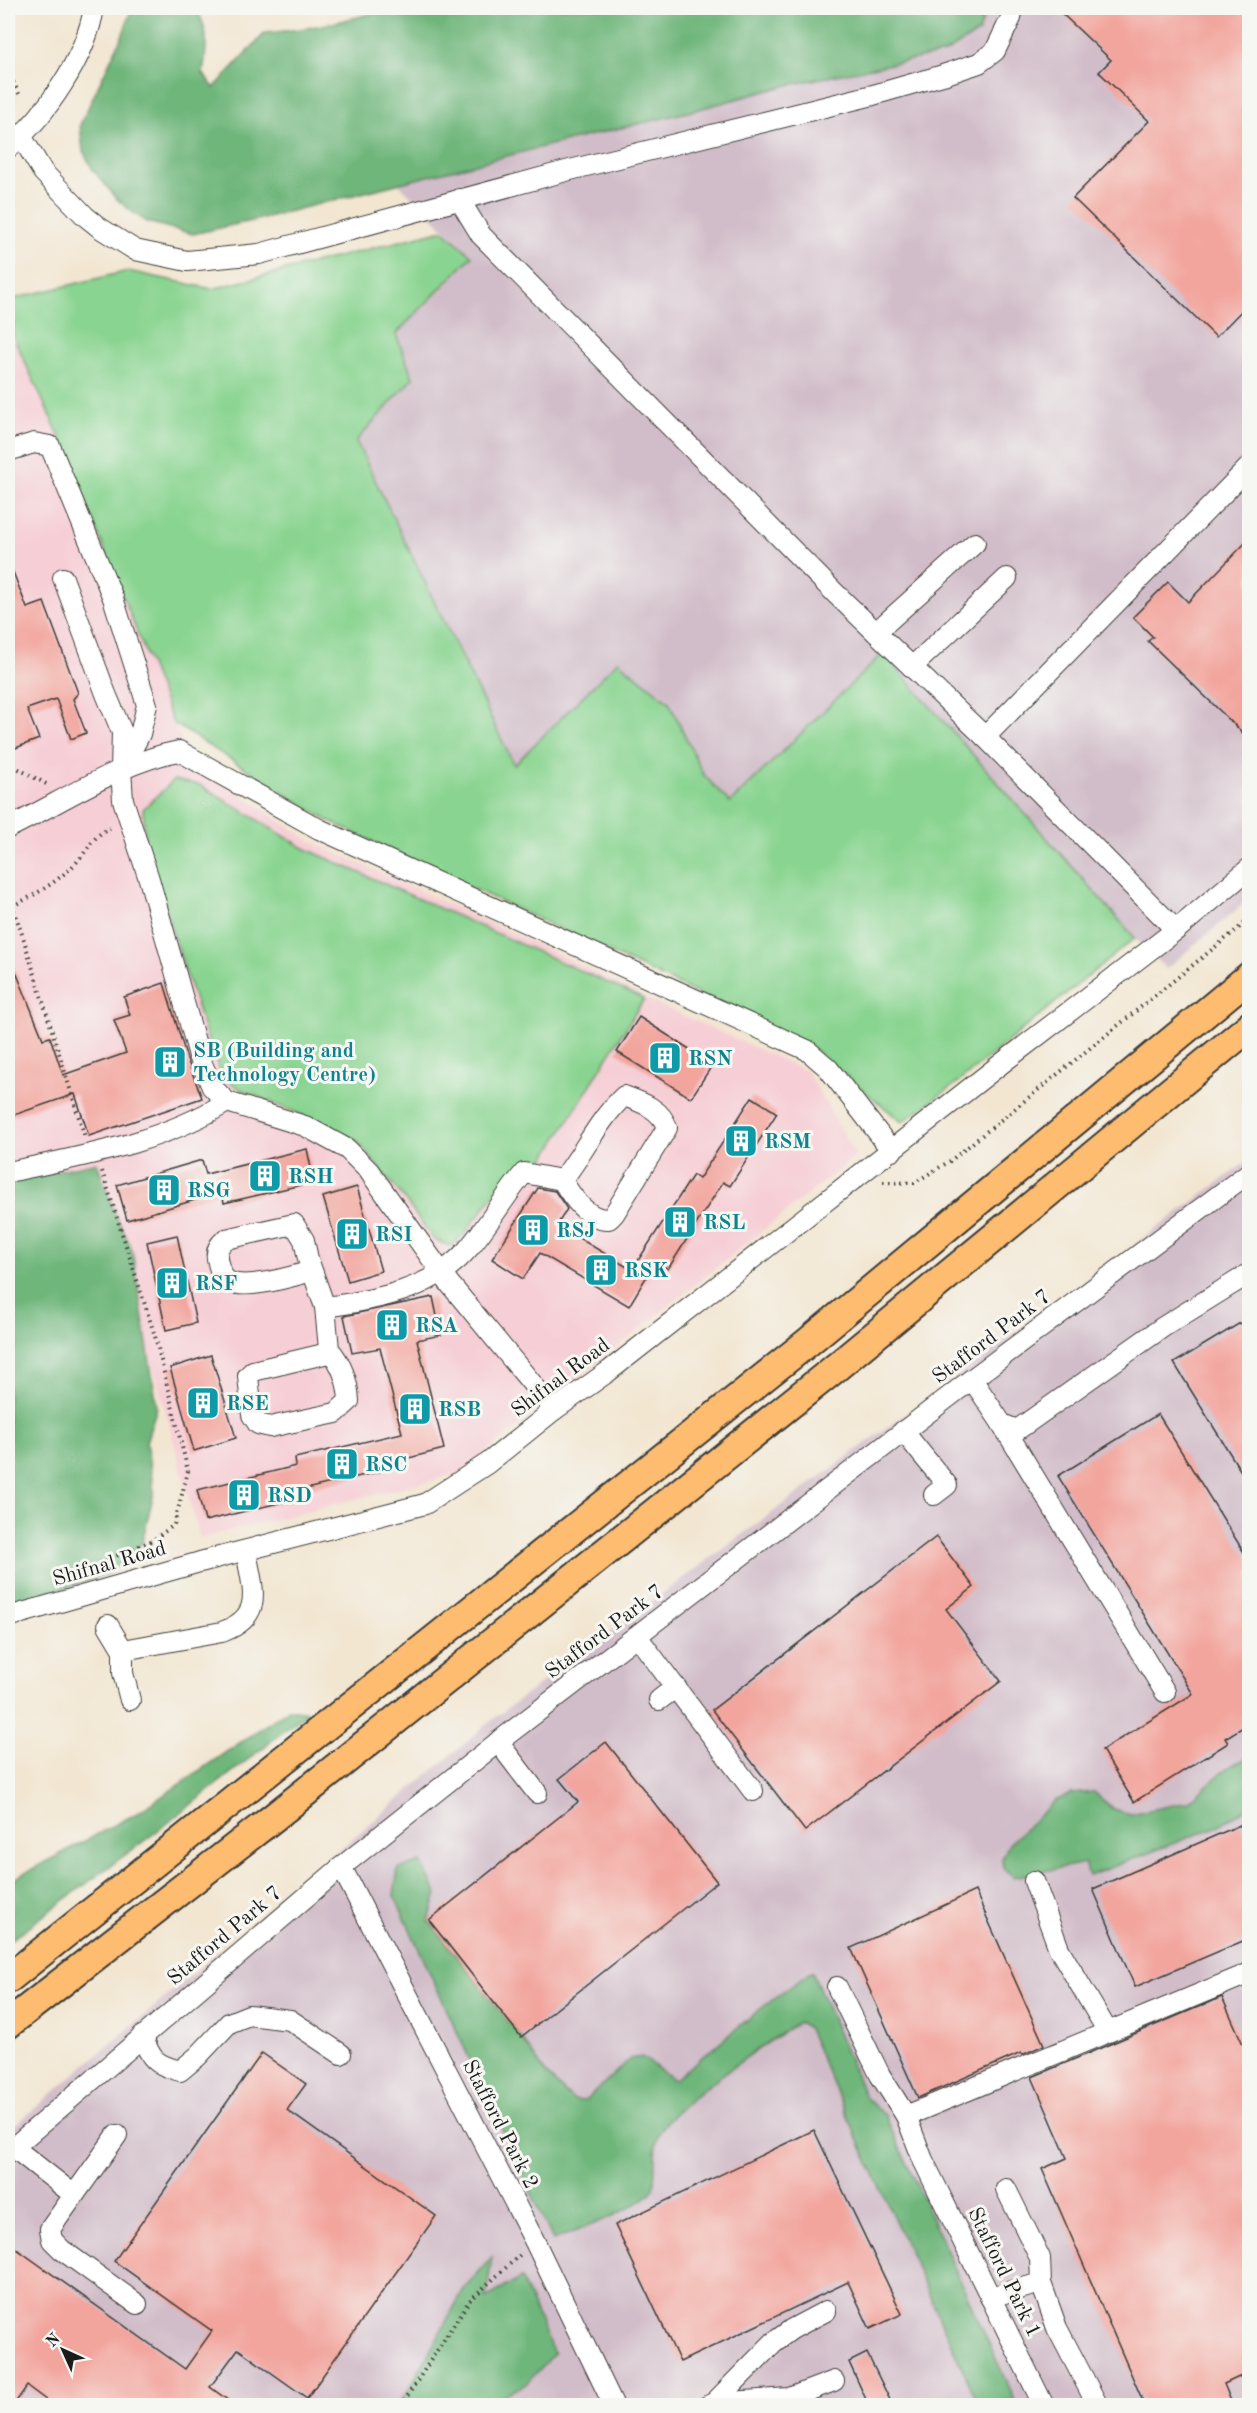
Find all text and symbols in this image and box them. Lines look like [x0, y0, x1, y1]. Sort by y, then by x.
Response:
building icon: RSN [647, 1040, 683, 1076]
place label: SB (Building and Technology Centre) [193, 1041, 376, 1086]
building icon: SB (Building and Technology Centre) [152, 1044, 188, 1080]
place label: RSN [688, 1049, 732, 1070]
building icon: RSM [723, 1123, 759, 1159]
place label: RSM [764, 1132, 811, 1153]
building icon: RSH [247, 1158, 283, 1194]
place label: RSH [288, 1167, 334, 1188]
building icon: RSG [146, 1172, 182, 1208]
place label: RSG [187, 1181, 230, 1202]
building icon: RSL [662, 1204, 698, 1240]
building icon: RSJ [515, 1212, 551, 1248]
place label: RSL [703, 1213, 745, 1234]
building icon: RSI [334, 1216, 370, 1252]
place label: RSJ [556, 1221, 596, 1242]
place label: RSI [375, 1225, 413, 1246]
building icon: RSK [583, 1252, 619, 1288]
place label: RSK [624, 1261, 669, 1282]
building icon: RSF [154, 1265, 190, 1301]
place label: RSF [195, 1274, 237, 1295]
street label: Stafford Park 7 [929, 1286, 1055, 1388]
building icon: RSA [374, 1307, 410, 1343]
place label: RSA [415, 1316, 458, 1337]
street label: Shifnal Road [508, 1335, 614, 1422]
building icon: RSE [185, 1385, 221, 1421]
building icon: RSB [397, 1391, 433, 1427]
place label: RSE [226, 1394, 269, 1415]
place label: RSB [438, 1400, 481, 1421]
building icon: RSC [324, 1446, 360, 1482]
place label: RSC [365, 1455, 407, 1476]
building icon: RSD [226, 1477, 262, 1513]
place label: RSD [267, 1486, 312, 1507]
street label: Shifnal Road [50, 1538, 169, 1591]
street label: Stafford Park 7 [542, 1581, 668, 1683]
street label: Stafford Park 7 [164, 1883, 286, 1990]
street label: Stafford Park 2 [458, 2057, 541, 2193]
street label: Stafford Park 1 [963, 2204, 1044, 2341]
north arrow [33, 2320, 93, 2380]
text: N [44, 2330, 64, 2351]

